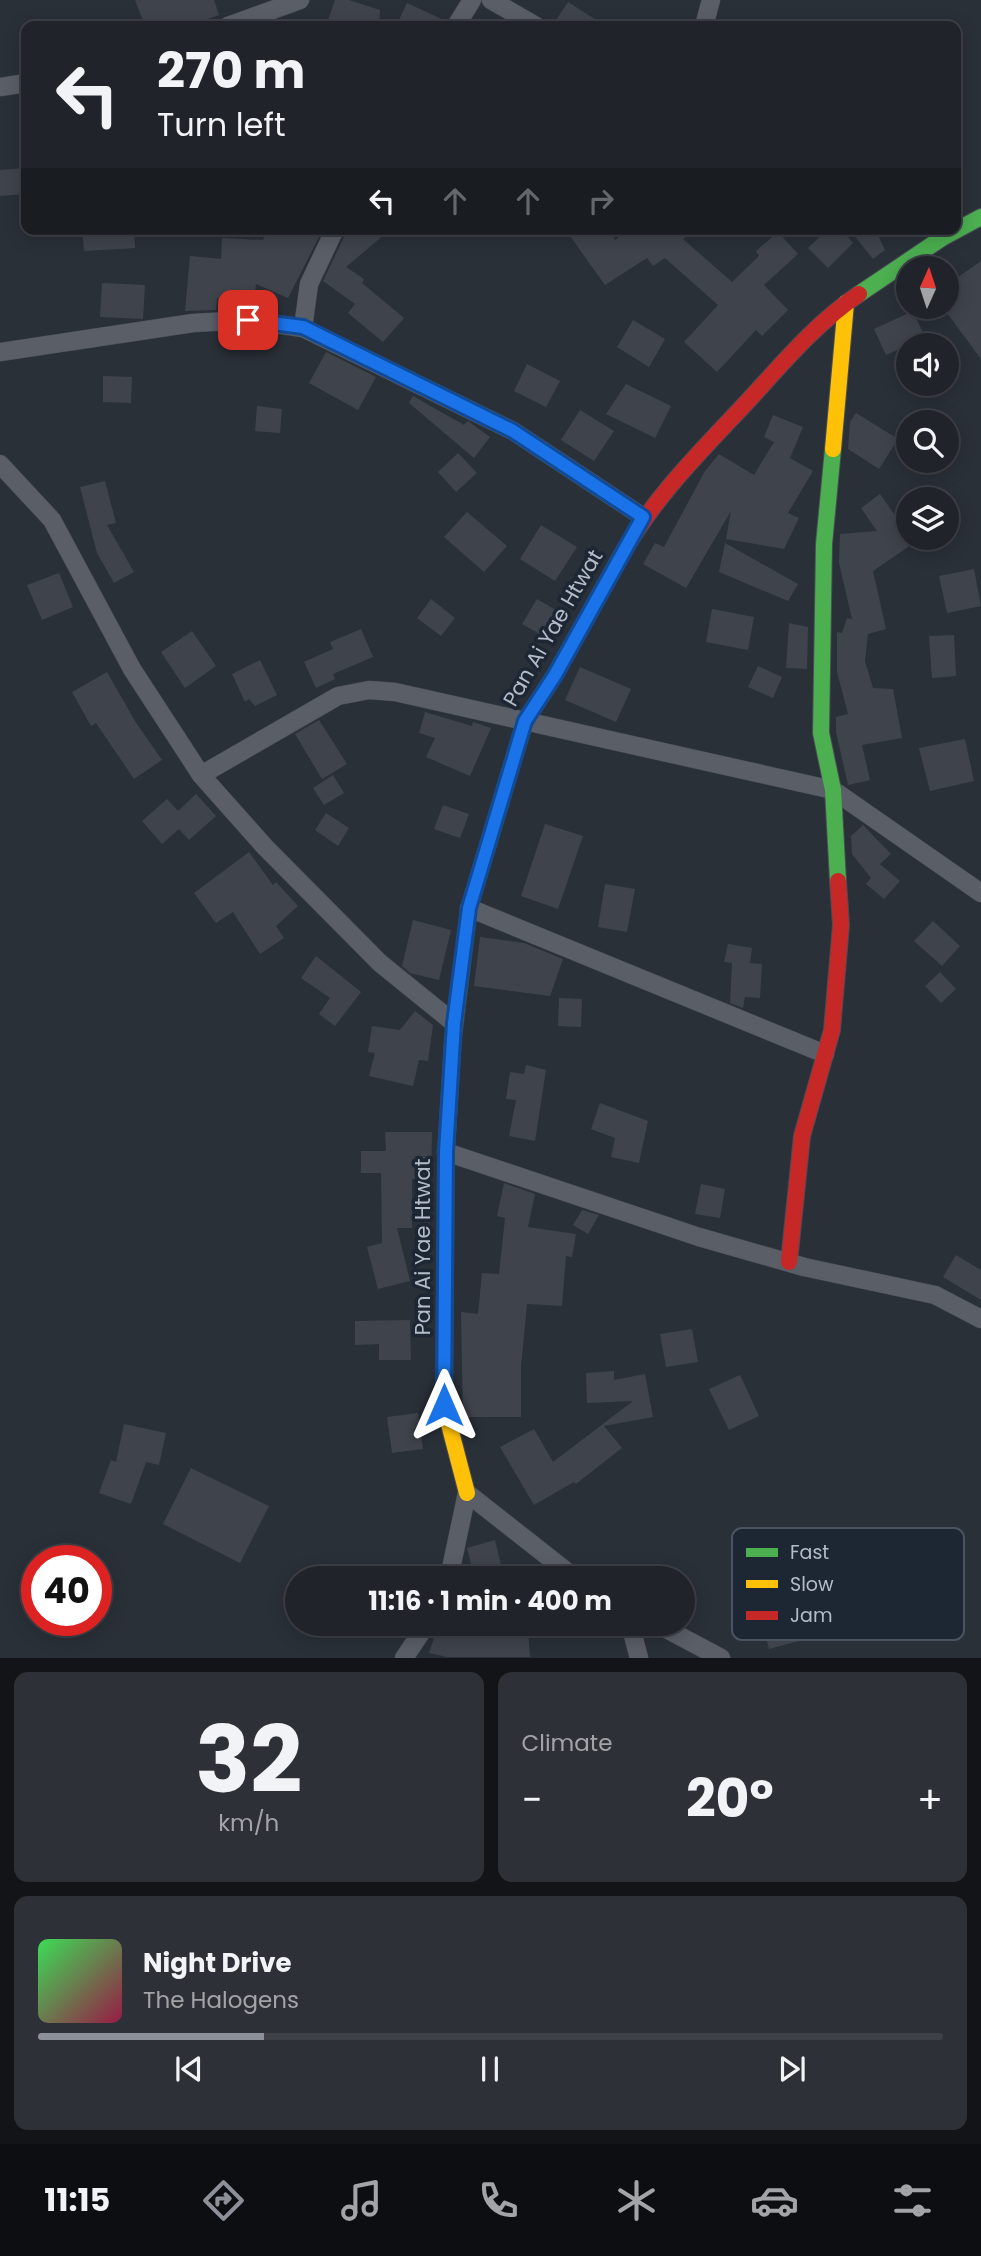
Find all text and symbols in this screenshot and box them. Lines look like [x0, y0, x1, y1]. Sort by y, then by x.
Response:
text: 270 m [157, 37, 305, 105]
icon: left [42, 49, 133, 140]
text: Turn left [157, 102, 286, 147]
icon: left [363, 182, 401, 220]
icon: ahead [436, 182, 474, 220]
icon: ahead [509, 182, 547, 220]
icon: right [582, 182, 620, 220]
north arrow [896, 256, 959, 318]
map controls [896, 256, 959, 550]
pin [218, 290, 278, 350]
icon: arrive [229, 301, 267, 339]
button: sound [896, 333, 959, 396]
button: search [896, 410, 959, 473]
button: layers [896, 487, 959, 550]
street label: Pan Ai Yae Htwat [496, 544, 609, 711]
street label: Pan Ai Yae Htwat [408, 1159, 437, 1335]
position arrow [407, 1368, 481, 1442]
legend [732, 1528, 964, 1640]
text: Fast [790, 1539, 829, 1566]
speed limit sign: 40 [21, 1545, 112, 1636]
text: Slow [790, 1571, 834, 1598]
text: 11:16 · 1 min · 400 m [368, 1583, 612, 1619]
text: Jam [790, 1602, 832, 1629]
text: 32 [195, 1696, 302, 1824]
text: Climate [522, 1727, 612, 1759]
text: 20° [686, 1762, 774, 1835]
text: − [522, 1773, 542, 1826]
text: + [917, 1773, 943, 1826]
text: km/h [218, 1807, 279, 1839]
text: Night Drive [143, 1945, 291, 1981]
text: The Halogens [143, 1984, 299, 2016]
icon: previous [170, 2050, 208, 2088]
icon: pause [471, 2050, 509, 2088]
icon: next [773, 2050, 811, 2088]
icon: directions [199, 2176, 248, 2225]
icon: music [337, 2176, 386, 2225]
icon: phone [474, 2176, 523, 2225]
icon: climate [612, 2176, 661, 2225]
icon: car [750, 2176, 799, 2225]
icon: filters [888, 2176, 937, 2225]
text: 11:15 [44, 2177, 110, 2222]

